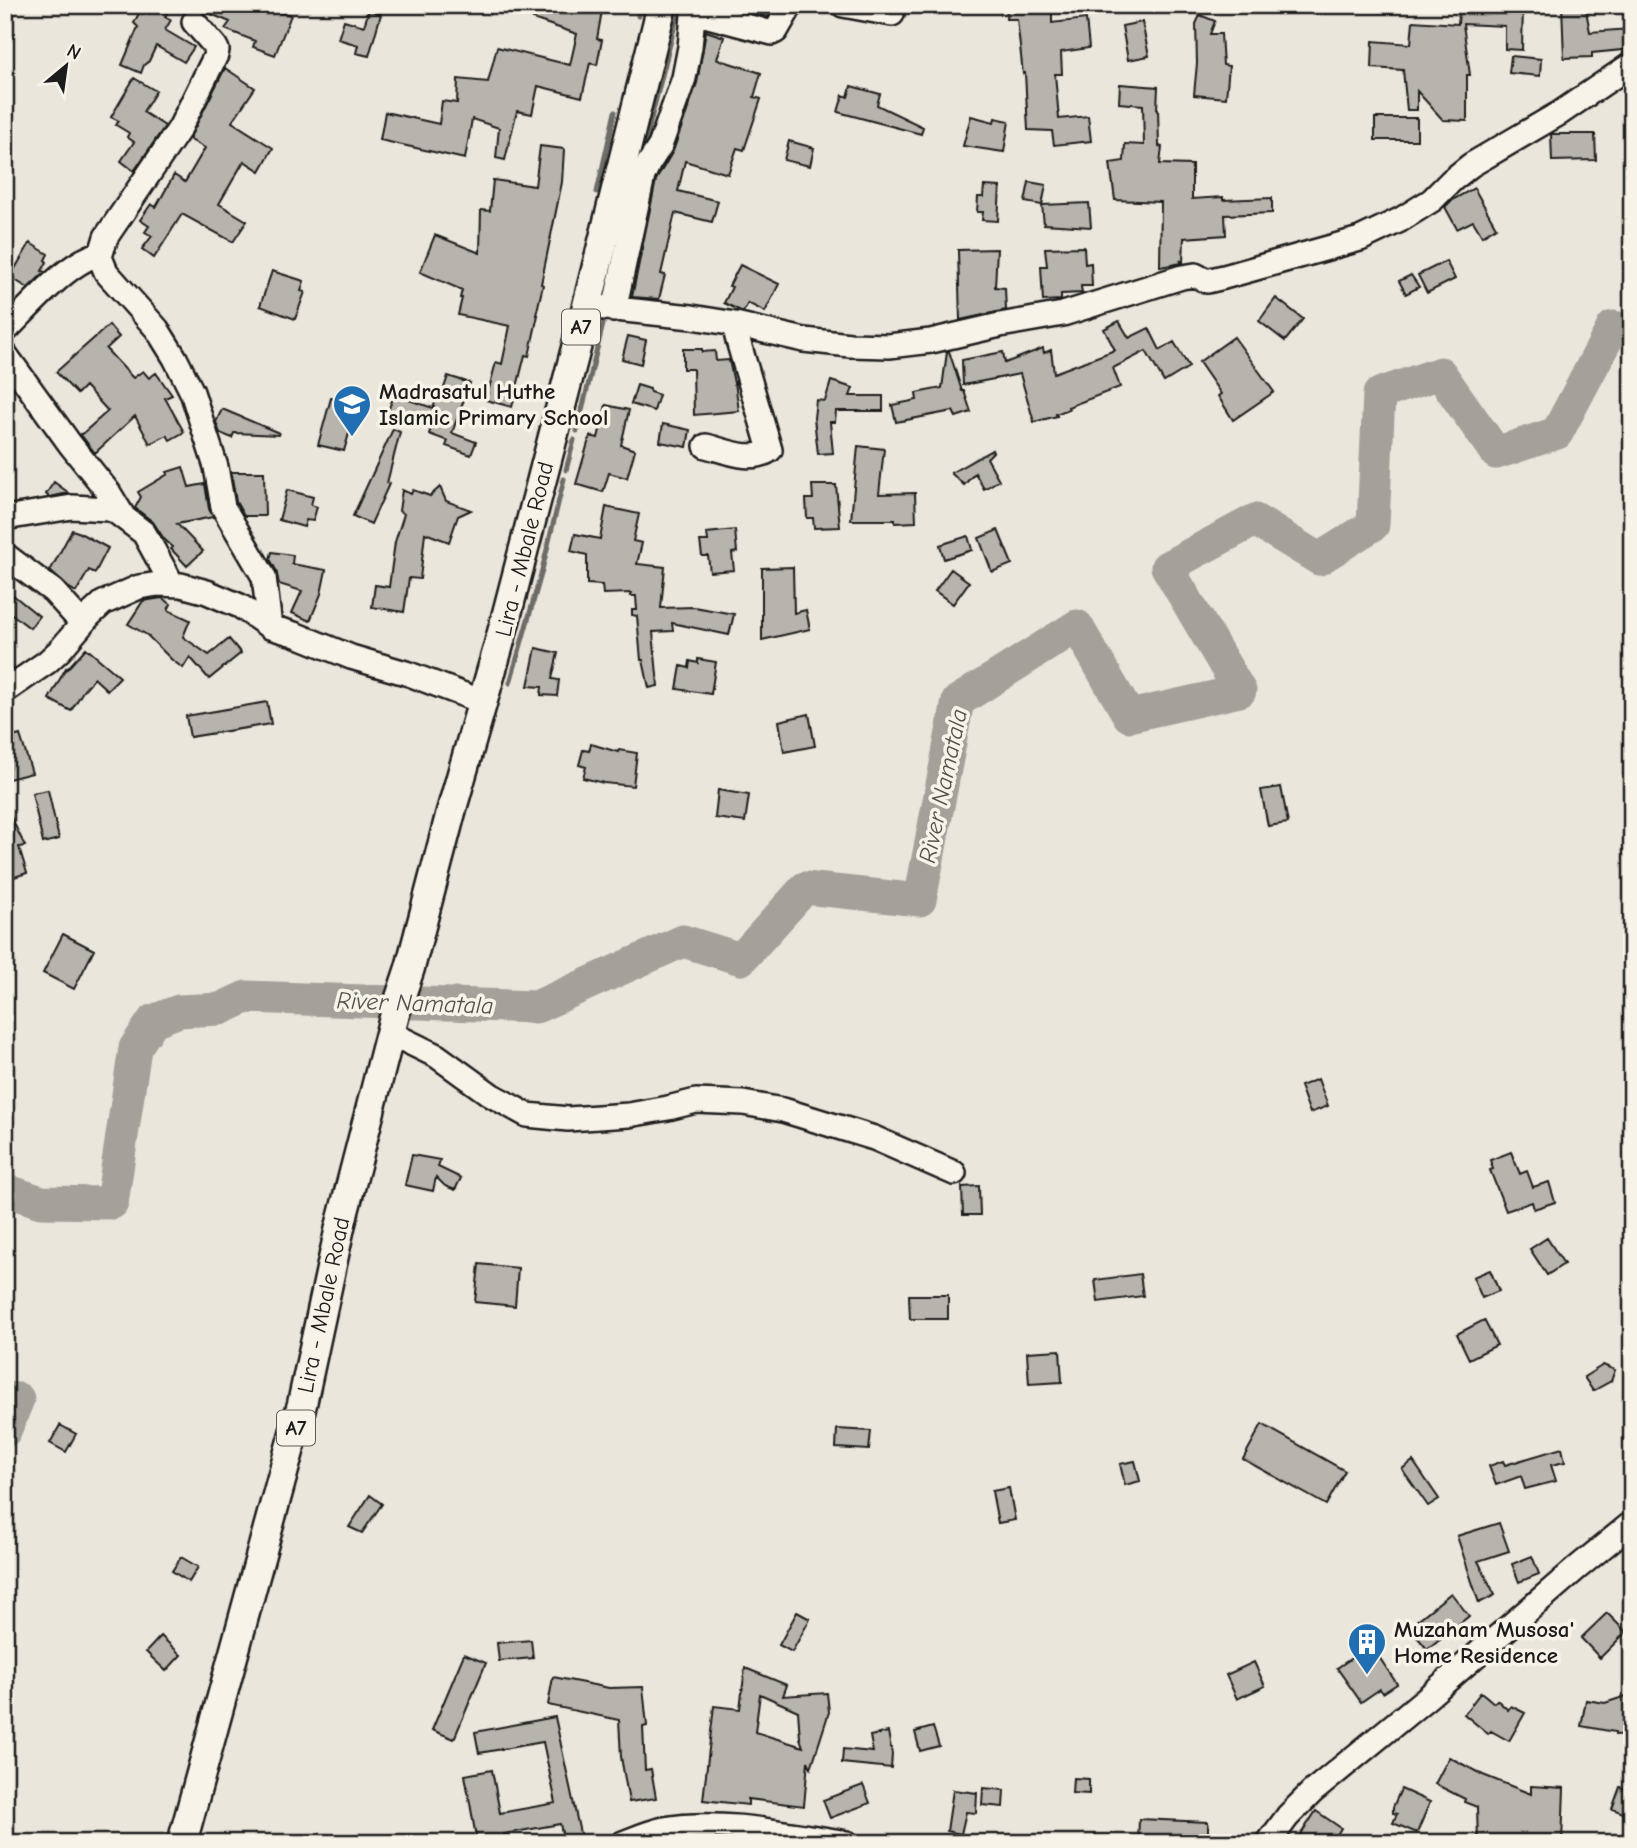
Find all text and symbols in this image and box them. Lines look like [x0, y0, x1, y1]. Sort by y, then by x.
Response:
north arrow [32, 32, 102, 102]
text: N [63, 39, 85, 65]
road number: A7 [562, 310, 600, 344]
place label: Madrasatul Huthe Islamic Primary School [379, 378, 608, 431]
school or university icon: Madrasatul Huthe Islamic Primary School [331, 383, 373, 438]
street label: Lira - Mbale Road [490, 459, 559, 639]
water label: River Namatala [913, 706, 973, 866]
water label: River Namatala [336, 986, 494, 1020]
street label: Lira - Mbale Road [292, 1215, 355, 1396]
road number: A7 [277, 1410, 315, 1446]
place label: Muzaham Musosa' Home Residence [1394, 1616, 1574, 1669]
building icon: Muzaham Musosa' Home Residence [1346, 1621, 1388, 1676]

